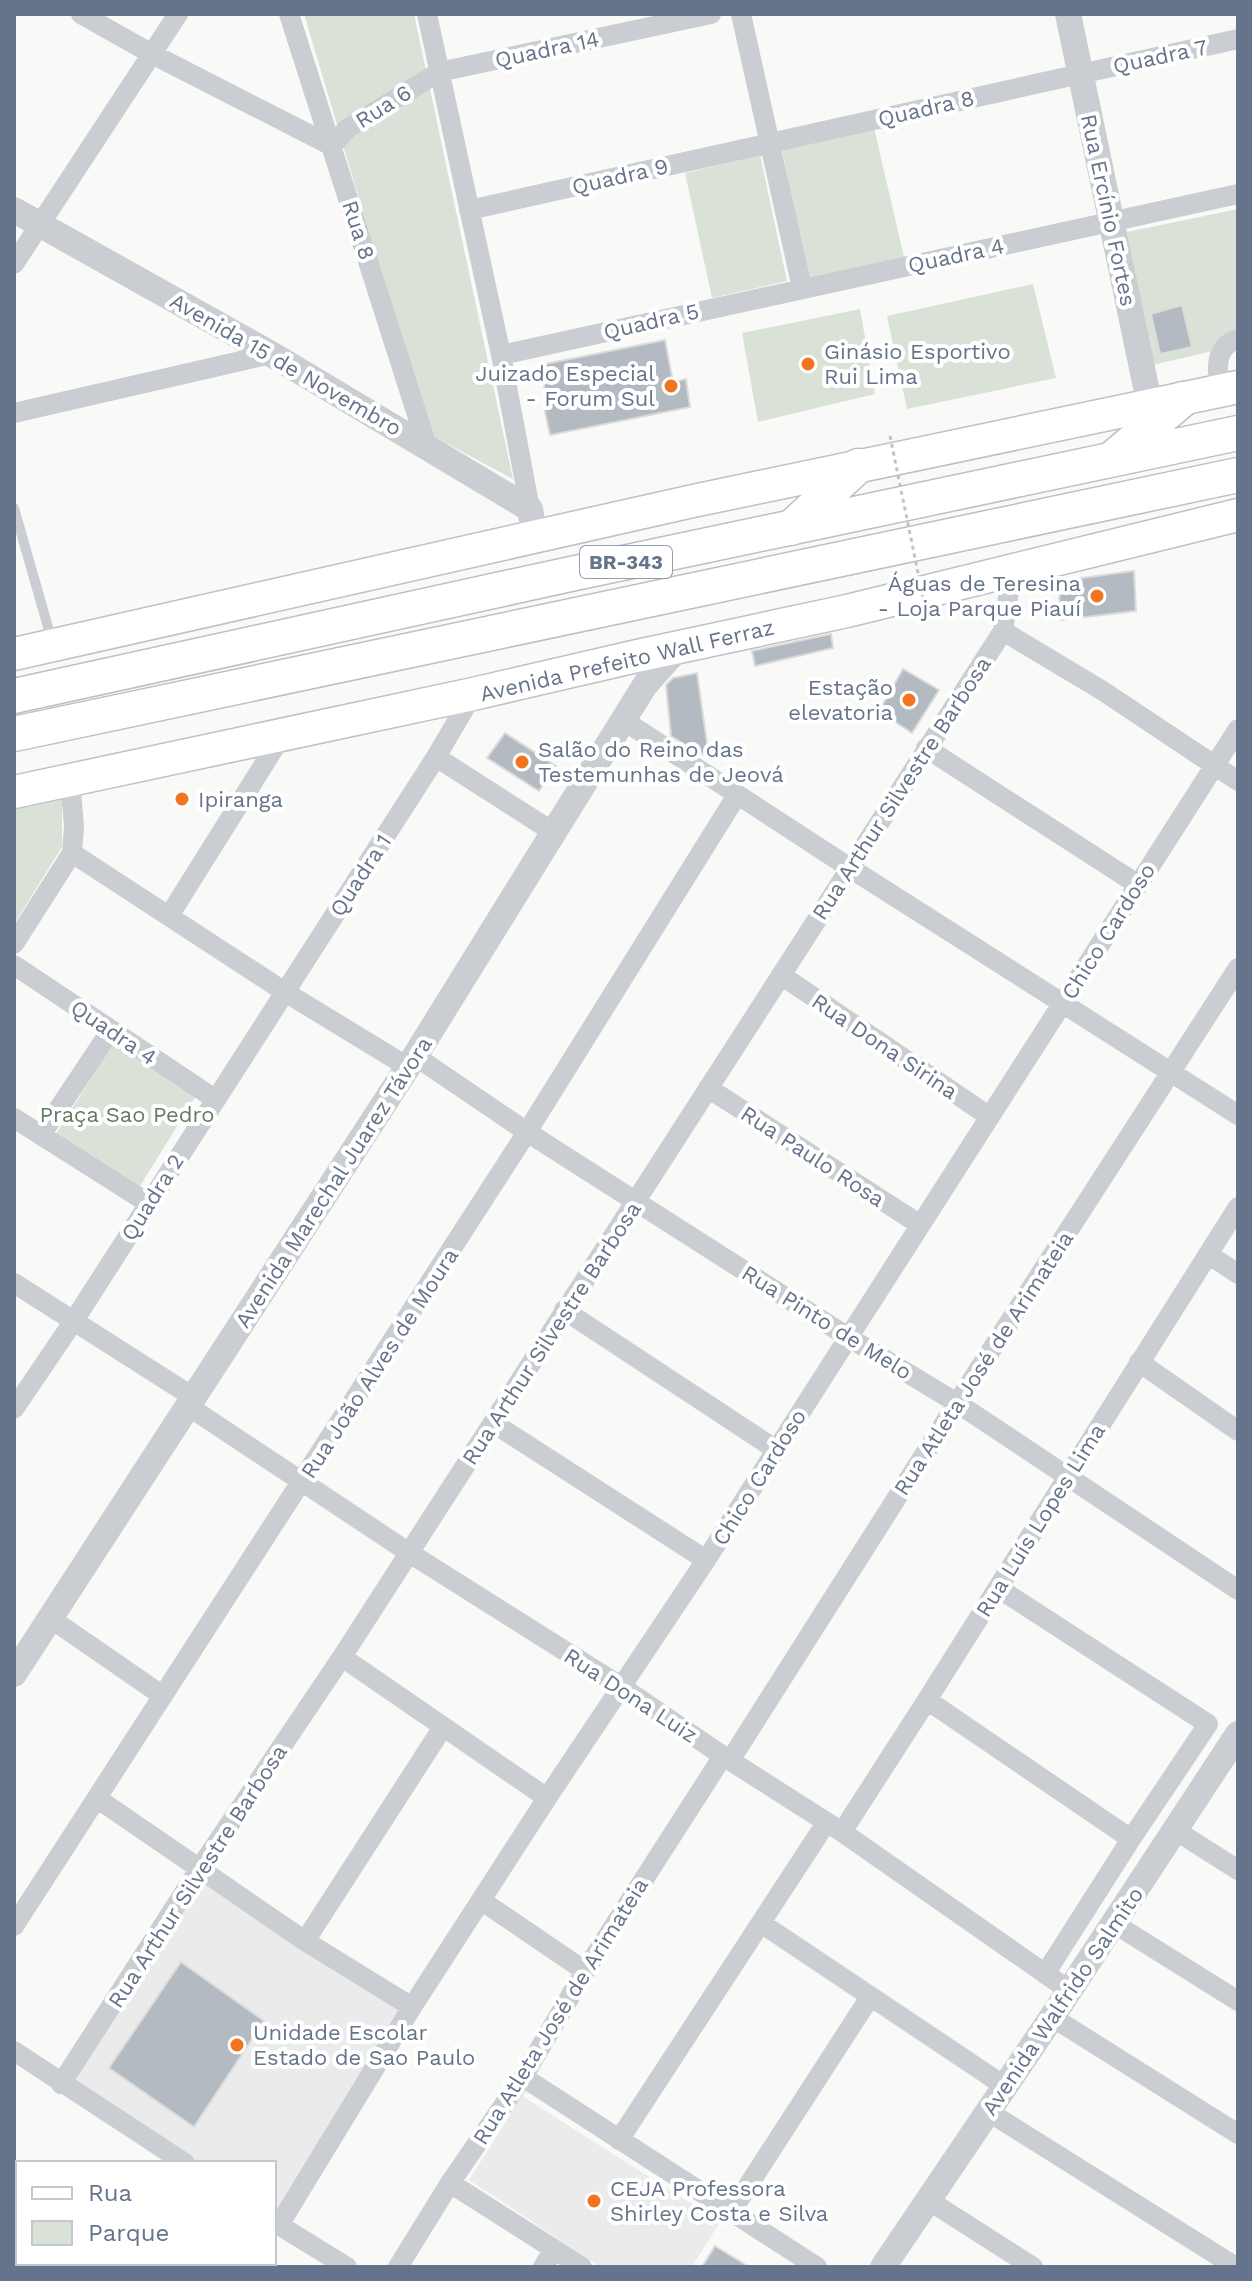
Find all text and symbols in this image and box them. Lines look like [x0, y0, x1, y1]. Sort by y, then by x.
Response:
street label: Quadra 14 [493, 26, 602, 73]
street label: Quadra 7 [1111, 34, 1210, 79]
street label: Rua 6 [351, 80, 416, 133]
street label: Quadra 8 [876, 85, 977, 132]
street label: Rua Ercínio Fortes [1076, 112, 1141, 308]
street label: Quadra 9 [570, 153, 671, 200]
street label: Rua 8 [337, 197, 380, 263]
street label: Quadra 4 [906, 233, 1007, 278]
street label: Avenida 15 de Novembro [166, 288, 406, 441]
street label: Quadra 5 [601, 298, 701, 345]
place label: Ginásio Esportivo Rui Lima [824, 339, 1011, 389]
marker: Ginásio Esportivo Rui Lima [799, 355, 817, 373]
place label: Juizado Especial - Forum Sul [475, 361, 655, 411]
marker: Juizado Especial - Forum Sul [662, 377, 680, 395]
road number: BR-343 [580, 546, 672, 578]
place label: Águas de Teresina - Loja Parque Piauí [878, 571, 1081, 621]
marker: Águas de Teresina - Loja Parque Piauí [1088, 587, 1106, 605]
street label: Avenida Prefeito Wall Ferraz [478, 614, 777, 707]
street label: Rua Arthur Silvestre Barbosa [807, 652, 996, 924]
place label: Estação elevatoria [788, 675, 893, 725]
marker: Estação elevatoria [900, 691, 918, 709]
place label: Salão do Reino das Testemunhas de Jeová [538, 737, 784, 787]
marker: Salão do Reino das Testemunhas de Jeová [513, 753, 531, 771]
place label: Ipiranga [198, 787, 283, 812]
marker: Ipiranga [173, 790, 191, 808]
street label: Quadra 1 [325, 830, 396, 921]
street label: Chico Cardoso [1057, 859, 1160, 1004]
street label: Rua Dona Sirina [807, 988, 962, 1104]
street label: Quadra 4 [66, 995, 161, 1070]
street label: Avenida Marechal Juarez Távora [230, 1032, 437, 1332]
street label: Rua Paulo Rosa [736, 1101, 889, 1212]
park label: Praça Sao Pedro [40, 1102, 214, 1127]
street label: Quadra 2 [116, 1149, 189, 1245]
street label: Rua Arthur Silvestre Barbosa [457, 1197, 646, 1469]
street label: Rua Atleta José de Arimateia [889, 1227, 1078, 1500]
street label: Rua João Alves de Moura [296, 1244, 463, 1483]
street label: Rua Pinto de Melo [737, 1260, 916, 1385]
street label: Chico Cardoso [708, 1405, 811, 1550]
street label: Rua Luís Lopes Lima [971, 1419, 1110, 1621]
street label: Rua Dona Luiz [559, 1643, 702, 1748]
street label: Rua Arthur Silvestre Barbosa [103, 1740, 292, 2012]
street label: Rua Atleta José de Arimateia [468, 1873, 653, 2149]
street label: Avenida Walfrido Salmito [977, 1882, 1148, 2120]
place label: Unidade Escolar Estado de Sao Paulo [253, 2020, 475, 2070]
marker: Unidade Escolar Estado de Sao Paulo [228, 2036, 246, 2054]
legend [16, 2161, 276, 2265]
place label: CEJA Professora Shirley Costa e Silva [610, 2176, 828, 2226]
text: Rua [88, 2179, 132, 2207]
marker: CEJA Professora Shirley Costa e Silva [585, 2192, 603, 2210]
text: Parque [88, 2219, 169, 2247]

